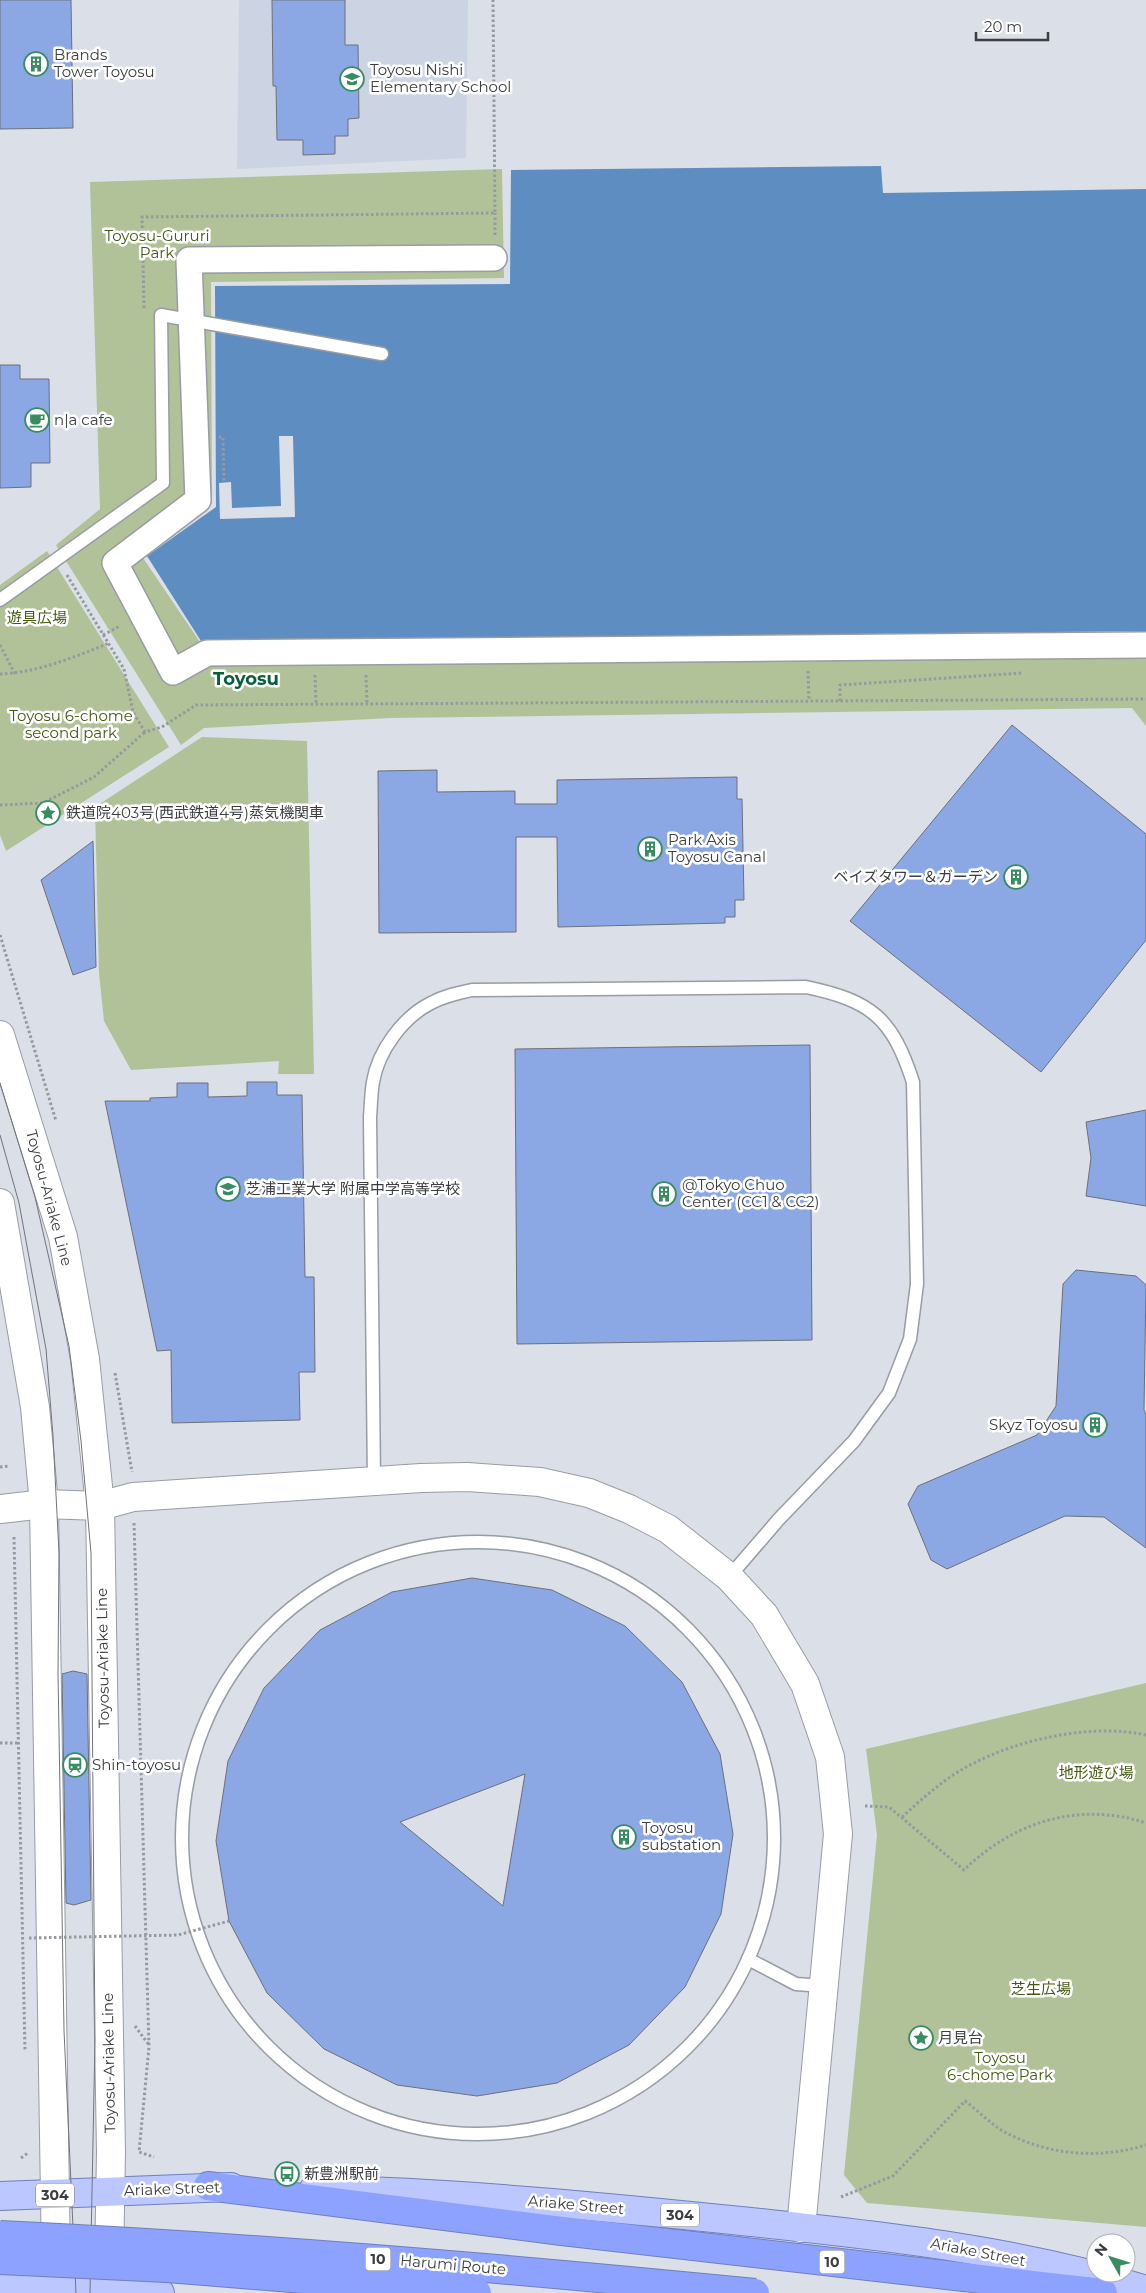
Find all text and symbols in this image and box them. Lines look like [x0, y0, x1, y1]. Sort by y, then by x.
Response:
scale bar [976, 10, 1048, 42]
text: 20 m [984, 17, 1022, 36]
place label: Brands Tower Toyosu [54, 45, 155, 81]
building icon: Brands Tower Toyosu [23, 51, 49, 77]
place label: Toyosu Nishi Elementary School [370, 60, 511, 96]
school or university icon: Toyosu Nishi Elementary School [339, 66, 365, 92]
park label: Toyosu-Gururi Park [104, 226, 210, 262]
cafe icon: n|a cafe [24, 407, 50, 433]
place label: n|a cafe [54, 410, 113, 429]
park label: 遊具広場 [7, 608, 67, 627]
district label: Toyosu [213, 668, 279, 690]
park label: Toyosu 6-chome second park [9, 706, 133, 742]
place icon: 鉄道院403号(西武鉄道4号)蒸気機関車 [35, 800, 61, 826]
place label: 鉄道院403号(西武鉄道4号)蒸気機関車 [66, 803, 324, 822]
place label: Park Axis Toyosu Canal [668, 830, 766, 866]
building icon: Park Axis Toyosu Canal [637, 836, 663, 862]
building icon: ベイズタワー＆ガーデン [1003, 864, 1029, 890]
place label: ベイズタワー＆ガーデン [833, 867, 998, 886]
street label: Toyosu-Ariake Line [22, 1128, 77, 1268]
place label: @Tokyo Chuo Center (CC1 & CC2) [682, 1175, 820, 1211]
school or university icon: 芝浦工業大学 附属中学高等学校 [215, 1176, 241, 1202]
place label: 芝浦工業大学 附属中学高等学校 [246, 1179, 460, 1198]
building icon: @Tokyo Chuo Center (CC1 & CC2) [651, 1181, 677, 1207]
building icon: Skyz Toyosu [1082, 1412, 1108, 1438]
place label: Skyz Toyosu [989, 1415, 1078, 1434]
street label: Toyosu-Ariake Line [92, 1588, 113, 1728]
station icon: Shin-toyosu [62, 1752, 88, 1778]
place label: Shin-toyosu [92, 1755, 181, 1774]
park label: 地形遊び場 [1058, 1763, 1134, 1782]
place label: Toyosu substation [642, 1818, 721, 1854]
building icon: Toyosu substation [611, 1824, 637, 1850]
park label: 芝生広場 [1011, 1979, 1071, 1998]
street label: Toyosu-Ariake Line [98, 1993, 119, 2133]
place icon: 月見台 [908, 2025, 934, 2051]
place label: 月見台 [938, 2028, 983, 2047]
park label: Toyosu 6-chome Park [947, 2048, 1053, 2084]
bus stop icon: 新豊洲駅前 [274, 2161, 300, 2187]
place label: 新豊洲駅前 [304, 2164, 379, 2183]
street label: Ariake Street [123, 2177, 221, 2200]
road number: 304 [36, 2184, 74, 2206]
street label: Ariake Street [527, 2191, 625, 2218]
road number: 304 [661, 2204, 699, 2226]
street label: Ariake Street [929, 2233, 1027, 2270]
north arrow [1086, 2233, 1136, 2283]
text: N [1090, 2240, 1111, 2260]
road number: 10 [366, 2248, 390, 2270]
street label: Harumi Route [399, 2250, 507, 2279]
road number: 10 [820, 2250, 844, 2274]

